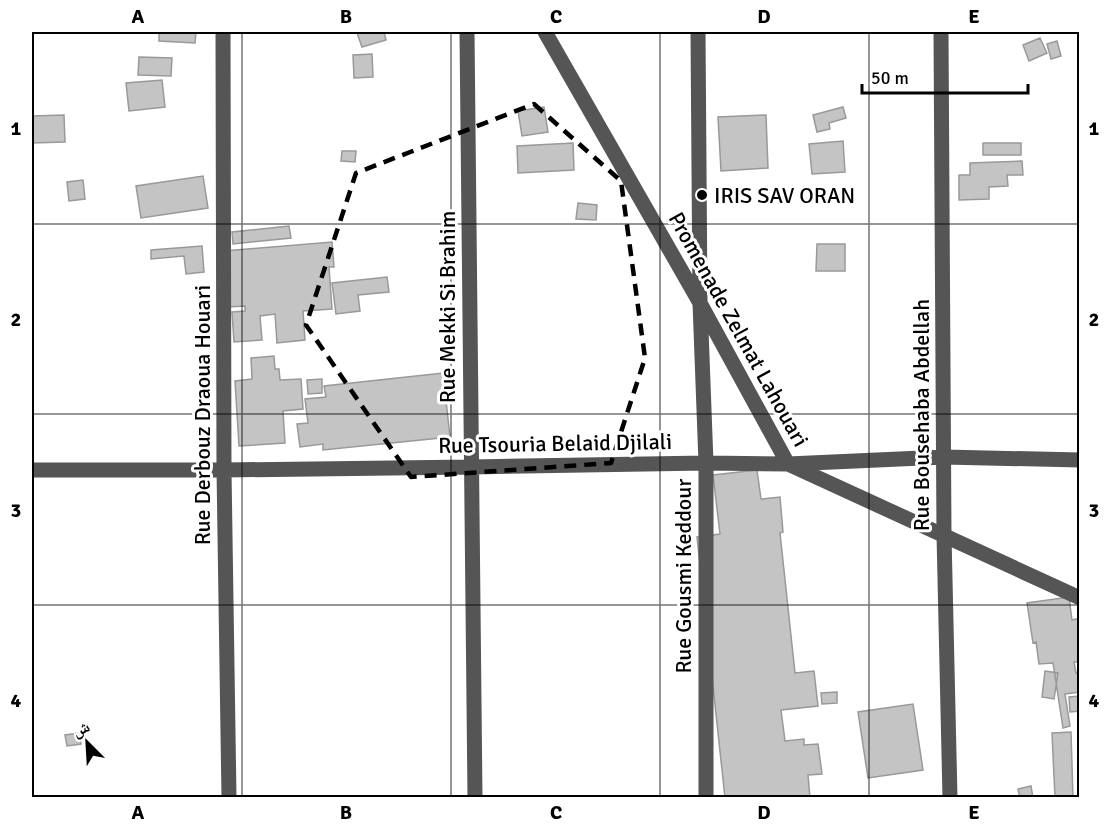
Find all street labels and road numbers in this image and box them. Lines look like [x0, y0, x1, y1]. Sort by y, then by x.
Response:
street label: Promenade Zelmat Lahouari [663, 207, 814, 451]
street label: Rue Mekki Si Brahim [434, 211, 461, 403]
street label: Rue Derbouz Draoua Houari [189, 285, 216, 545]
street label: Rue Bousehaba Abdellah [908, 299, 935, 531]
street label: Rue Tsouria Belaid Djilali [438, 428, 672, 459]
street label: Rue Gousmi Keddour [670, 479, 697, 673]

